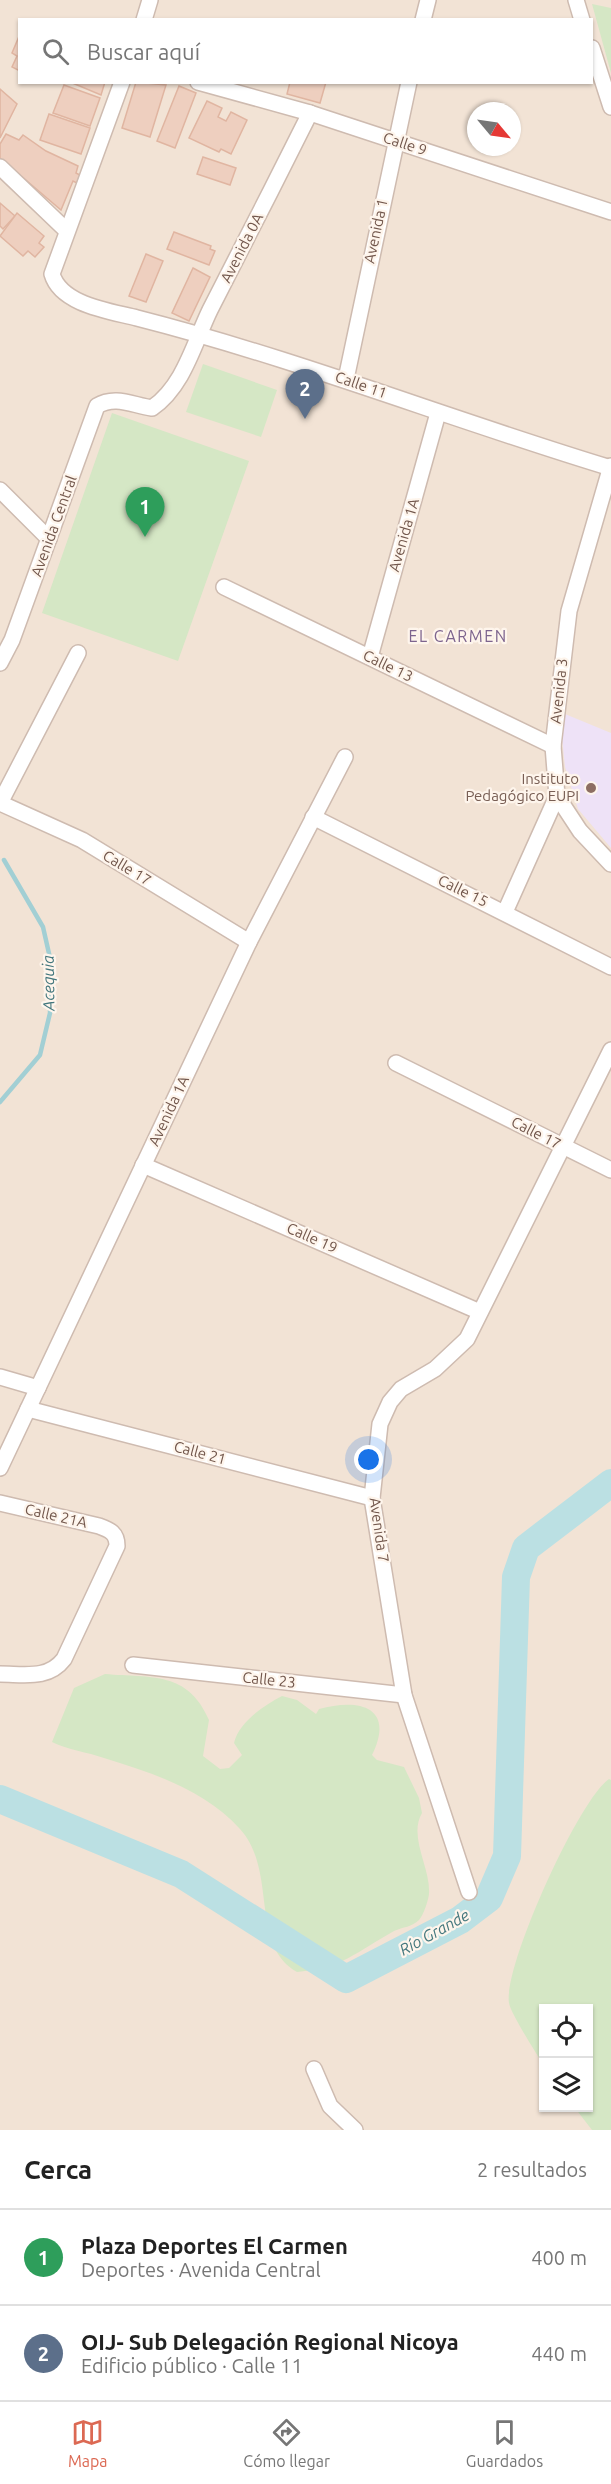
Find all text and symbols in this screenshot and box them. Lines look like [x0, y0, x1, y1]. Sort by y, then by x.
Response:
search box [18, 18, 593, 84]
icon: search [39, 35, 72, 68]
text: Buscar aquí [87, 39, 200, 64]
north arrow [467, 102, 521, 156]
street label: Calle 9 [381, 128, 429, 159]
street label: Avenida 1 [360, 197, 391, 265]
street label: Avenida 0A [217, 210, 266, 285]
street label: Calle 11 [333, 368, 389, 401]
pin: 2 [286, 370, 324, 419]
street label: Avenida Central [27, 473, 80, 579]
pin: 1 [126, 488, 164, 537]
street label: Avenida 1A [385, 496, 422, 573]
district label: EL CARMEN [408, 627, 508, 645]
street label: Calle 13 [360, 646, 416, 685]
street label: Avenida 3 [547, 657, 570, 725]
place label: Instituto Pedagógico EUPI [465, 770, 579, 804]
marker: Instituto Pedagógico EUPI [584, 781, 598, 795]
street label: Calle 17 [100, 847, 155, 889]
street label: Calle 15 [435, 871, 491, 910]
water label: Acequia [39, 955, 58, 1012]
street label: Avenida 1A [145, 1073, 192, 1149]
street label: Calle 17 [509, 1113, 564, 1152]
street label: Calle 19 [284, 1219, 340, 1256]
street label: Calle 21 [172, 1437, 228, 1468]
your location [354, 1445, 383, 1474]
street label: Avenida 7 [367, 1496, 392, 1564]
street label: Calle 21A [23, 1500, 89, 1531]
street label: Calle 23 [242, 1668, 297, 1691]
water label: Río Grande [396, 1905, 472, 1959]
map controls [539, 2004, 593, 2112]
button: locate [539, 2004, 593, 2058]
button: layers [539, 2058, 593, 2112]
text: Cerca [24, 2155, 92, 2184]
text: 2 resultados [477, 2158, 587, 2181]
text: Plaza Deportes El Carmen [81, 2233, 348, 2258]
text: 1 [38, 2246, 49, 2269]
text: 400 m [531, 2246, 587, 2269]
text: Deportes · Avenida Central [81, 2258, 321, 2281]
text: OIJ- Sub Delegación Regional Nicoya [81, 2329, 459, 2354]
text: 2 [38, 2342, 49, 2365]
text: 440 m [531, 2342, 587, 2365]
text: Edificio público · Calle 11 [81, 2354, 303, 2377]
tab: Mapa [68, 2416, 108, 2470]
tab: Cómo llegar [243, 2416, 330, 2470]
tab: Guardados [466, 2416, 543, 2470]

